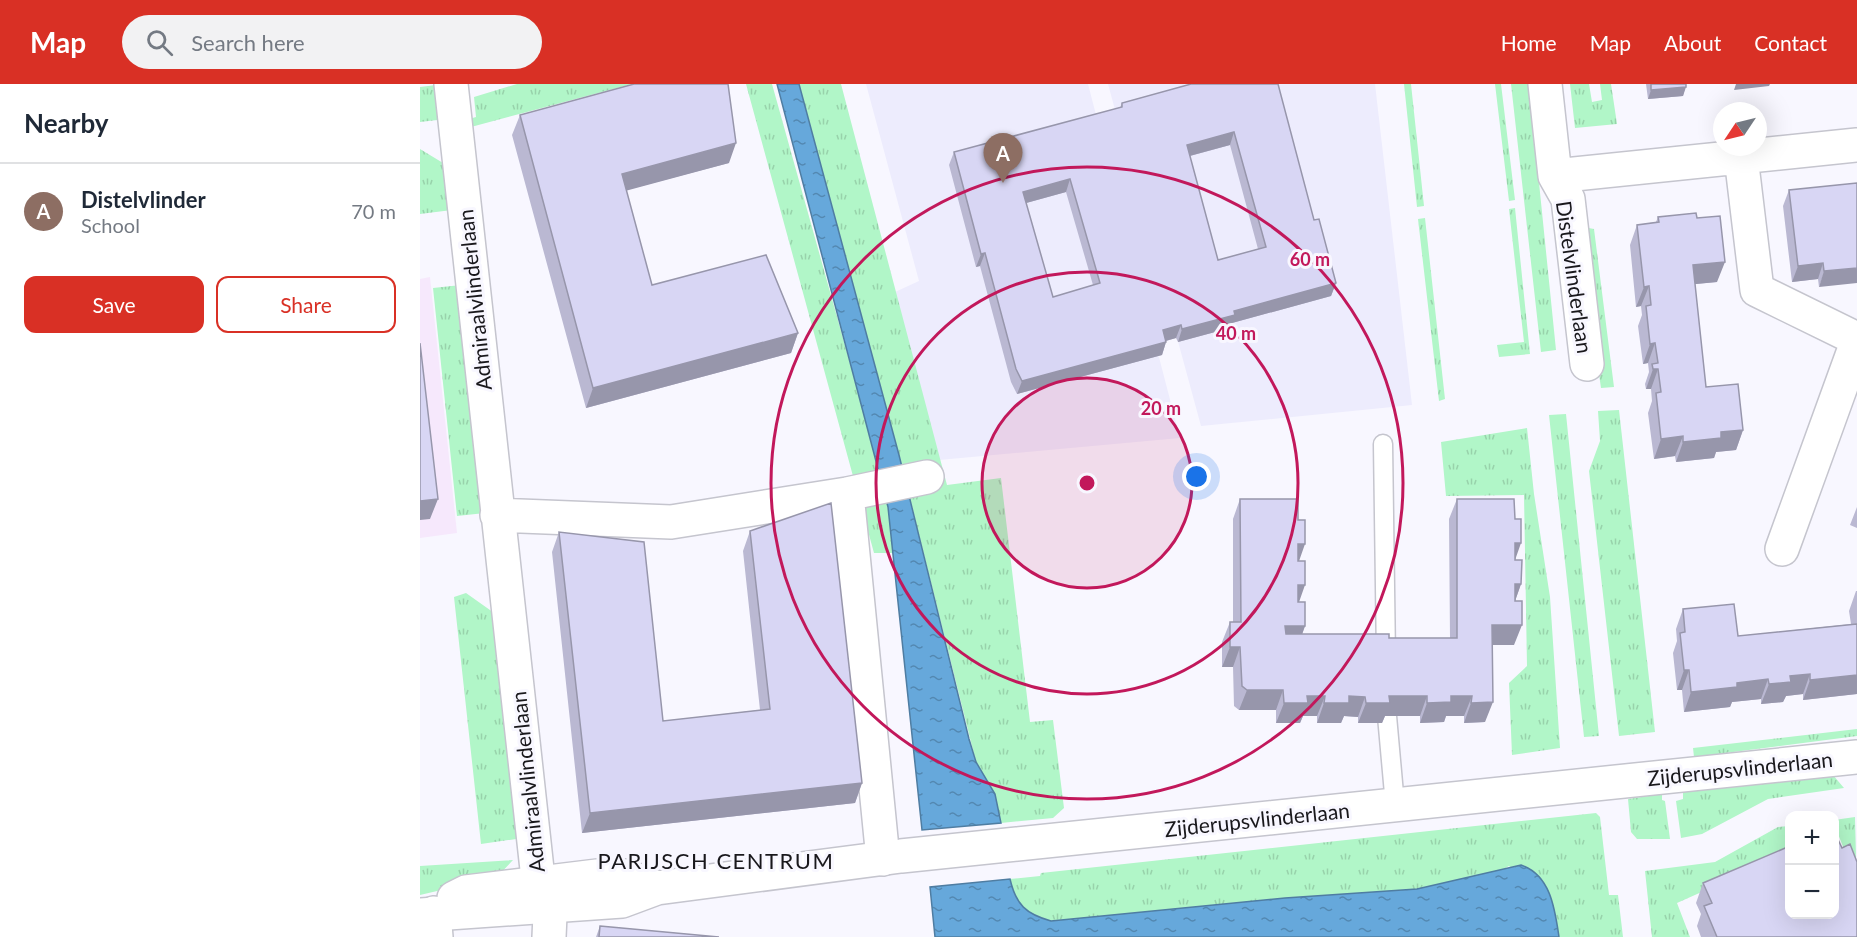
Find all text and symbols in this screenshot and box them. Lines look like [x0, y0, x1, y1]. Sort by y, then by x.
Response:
search box [122, 15, 542, 69]
text: Map [30, 25, 86, 59]
icon: search [143, 26, 176, 59]
text: Search here [191, 29, 305, 56]
text: Home [1501, 30, 1557, 55]
text: Map [1590, 30, 1631, 55]
text: About [1664, 30, 1721, 55]
text: Contact [1754, 30, 1827, 55]
north arrow [1713, 102, 1767, 156]
text: Nearby [24, 107, 109, 139]
pin: A [984, 134, 1022, 183]
text: Distelvlinder [81, 186, 206, 213]
text: A [37, 199, 50, 223]
text: 70 m [351, 199, 396, 223]
street label: Distelvlinderlaan [1552, 199, 1598, 355]
street label: Admiraalvlinderlaan [452, 208, 496, 392]
text: School [81, 213, 140, 237]
text: 60 m [1290, 248, 1330, 270]
button: Save [24, 276, 204, 333]
button: Share [216, 276, 396, 333]
text: 40 m [1216, 322, 1256, 344]
text: 20 m [1141, 397, 1181, 419]
your location [1182, 462, 1211, 491]
centre of rings [1077, 473, 1097, 493]
street label: Admiraalvlinderlaan [505, 690, 549, 874]
street label: Zijderupsvlinderlaan [1646, 746, 1834, 790]
street label: Zijderupsvlinderlaan [1163, 797, 1351, 841]
map controls [1785, 811, 1839, 919]
button: + [1785, 811, 1839, 865]
district label: PARIJSCH CENTRUM [598, 847, 834, 874]
button: − [1785, 865, 1839, 919]

